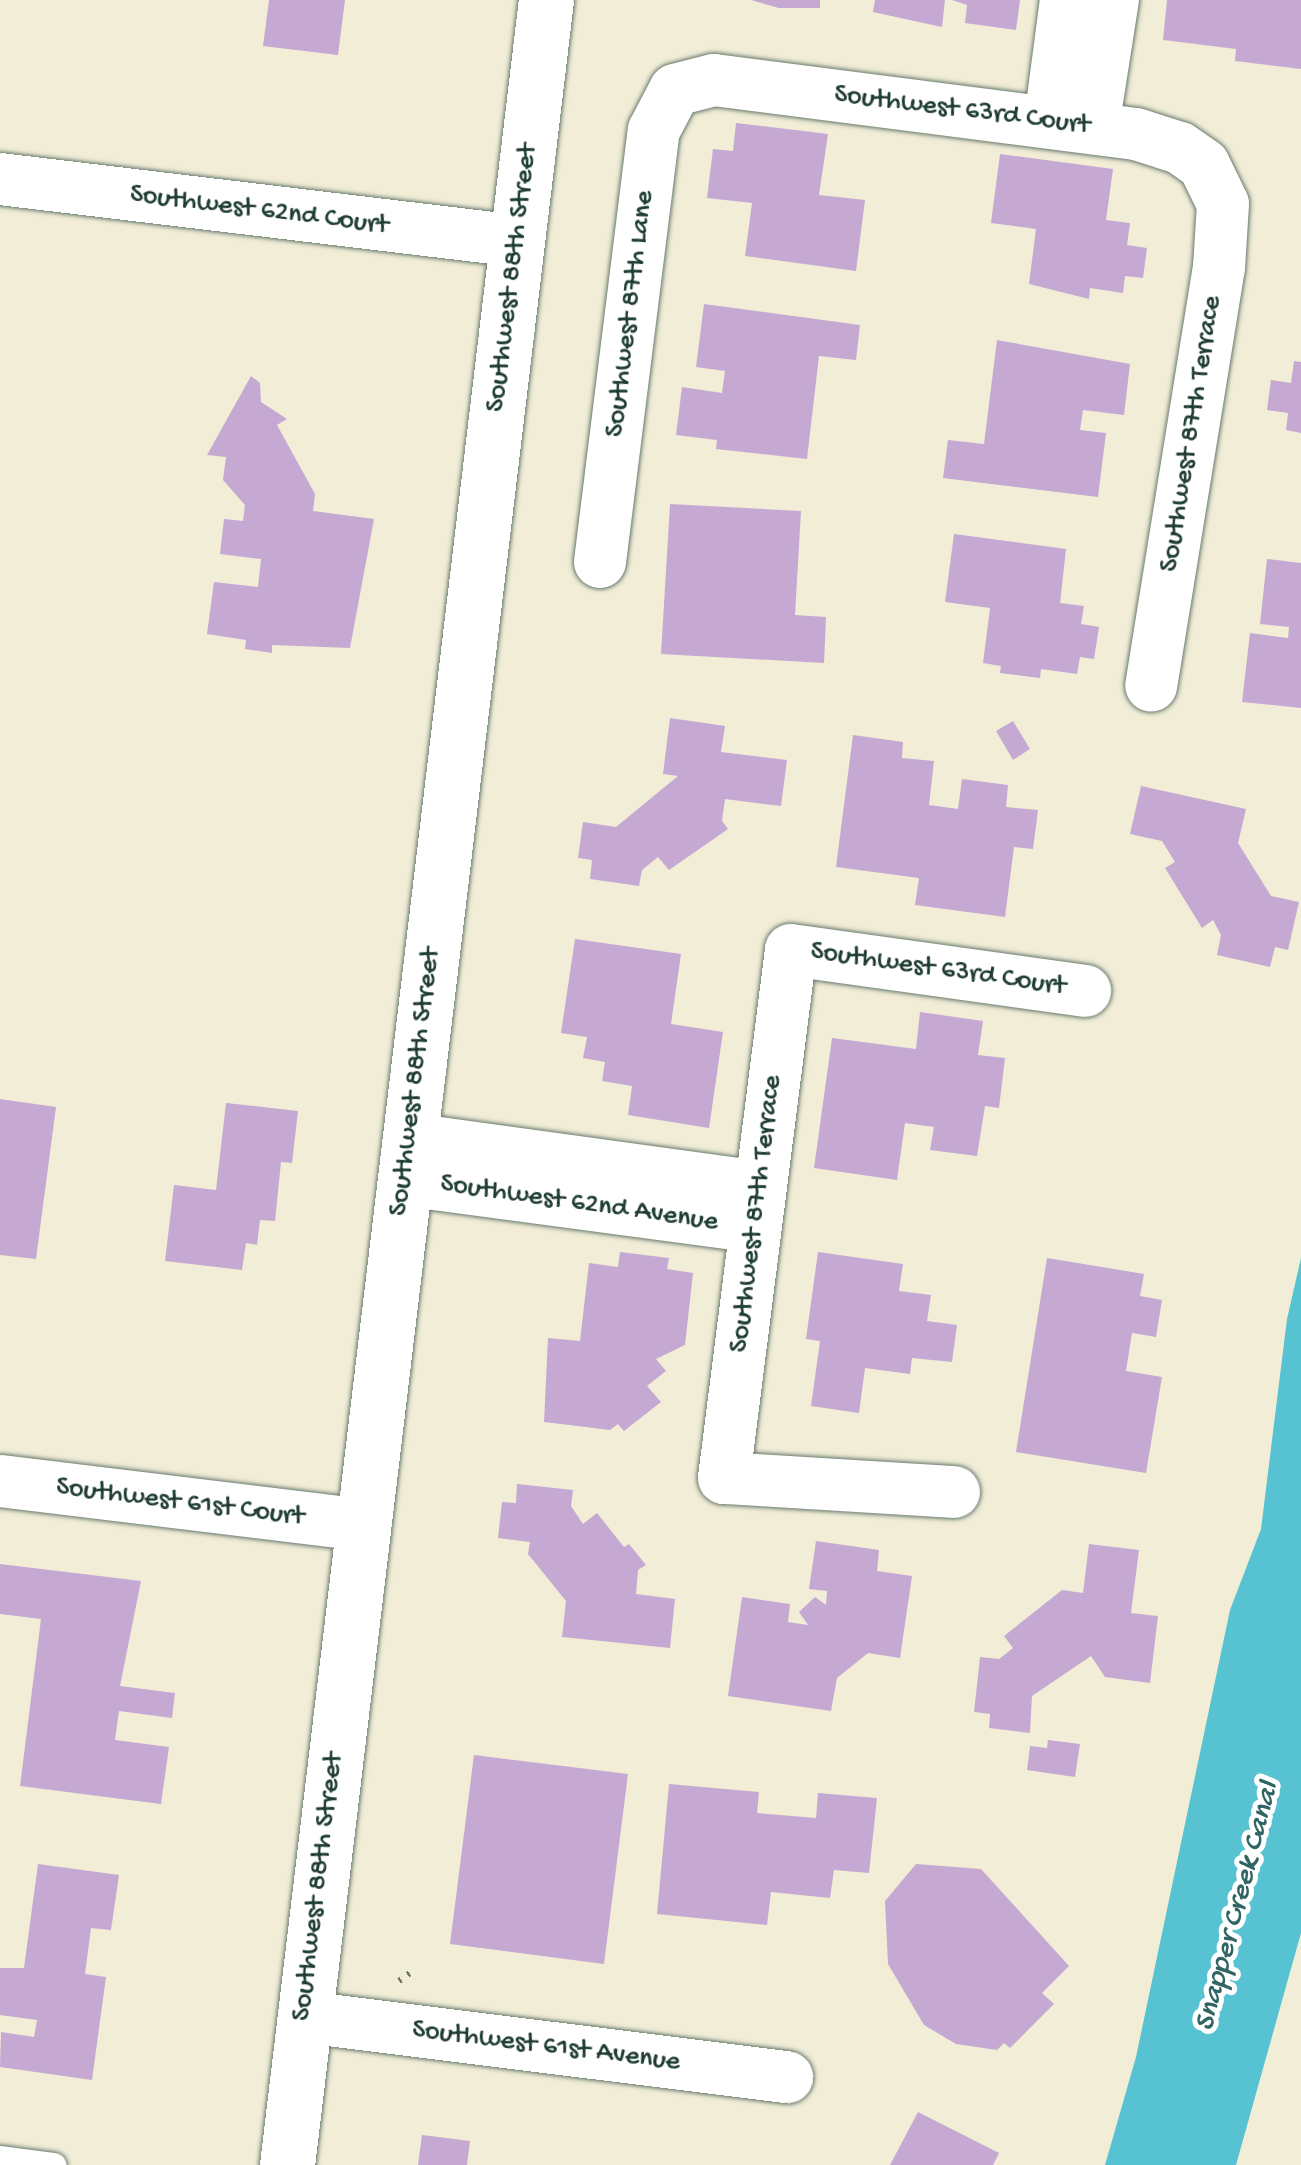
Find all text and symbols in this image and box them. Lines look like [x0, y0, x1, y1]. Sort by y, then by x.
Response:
street label: Southwest 63rd Court [832, 79, 1092, 143]
street label: Southwest 88th Street [480, 142, 546, 414]
street label: Southwest 62nd Court [128, 178, 390, 244]
street label: Southwest 87th Lane [599, 189, 663, 439]
street label: Southwest 87th Terrace [1154, 293, 1230, 575]
street label: Southwest 63rd Court [808, 935, 1068, 1005]
street label: Southwest 88th Street [383, 946, 449, 1218]
street label: Southwest 87th Terrace [723, 1073, 791, 1355]
street label: Southwest 62nd Avenue [438, 1168, 720, 1240]
street label: Southwest 61st Court [54, 1471, 306, 1535]
street label: Southwest 88th Street [286, 1751, 352, 2023]
water label: Snapper Creek Canal [1188, 1779, 1290, 2035]
street label: Southwest 61st Avenue [410, 2014, 682, 2080]

